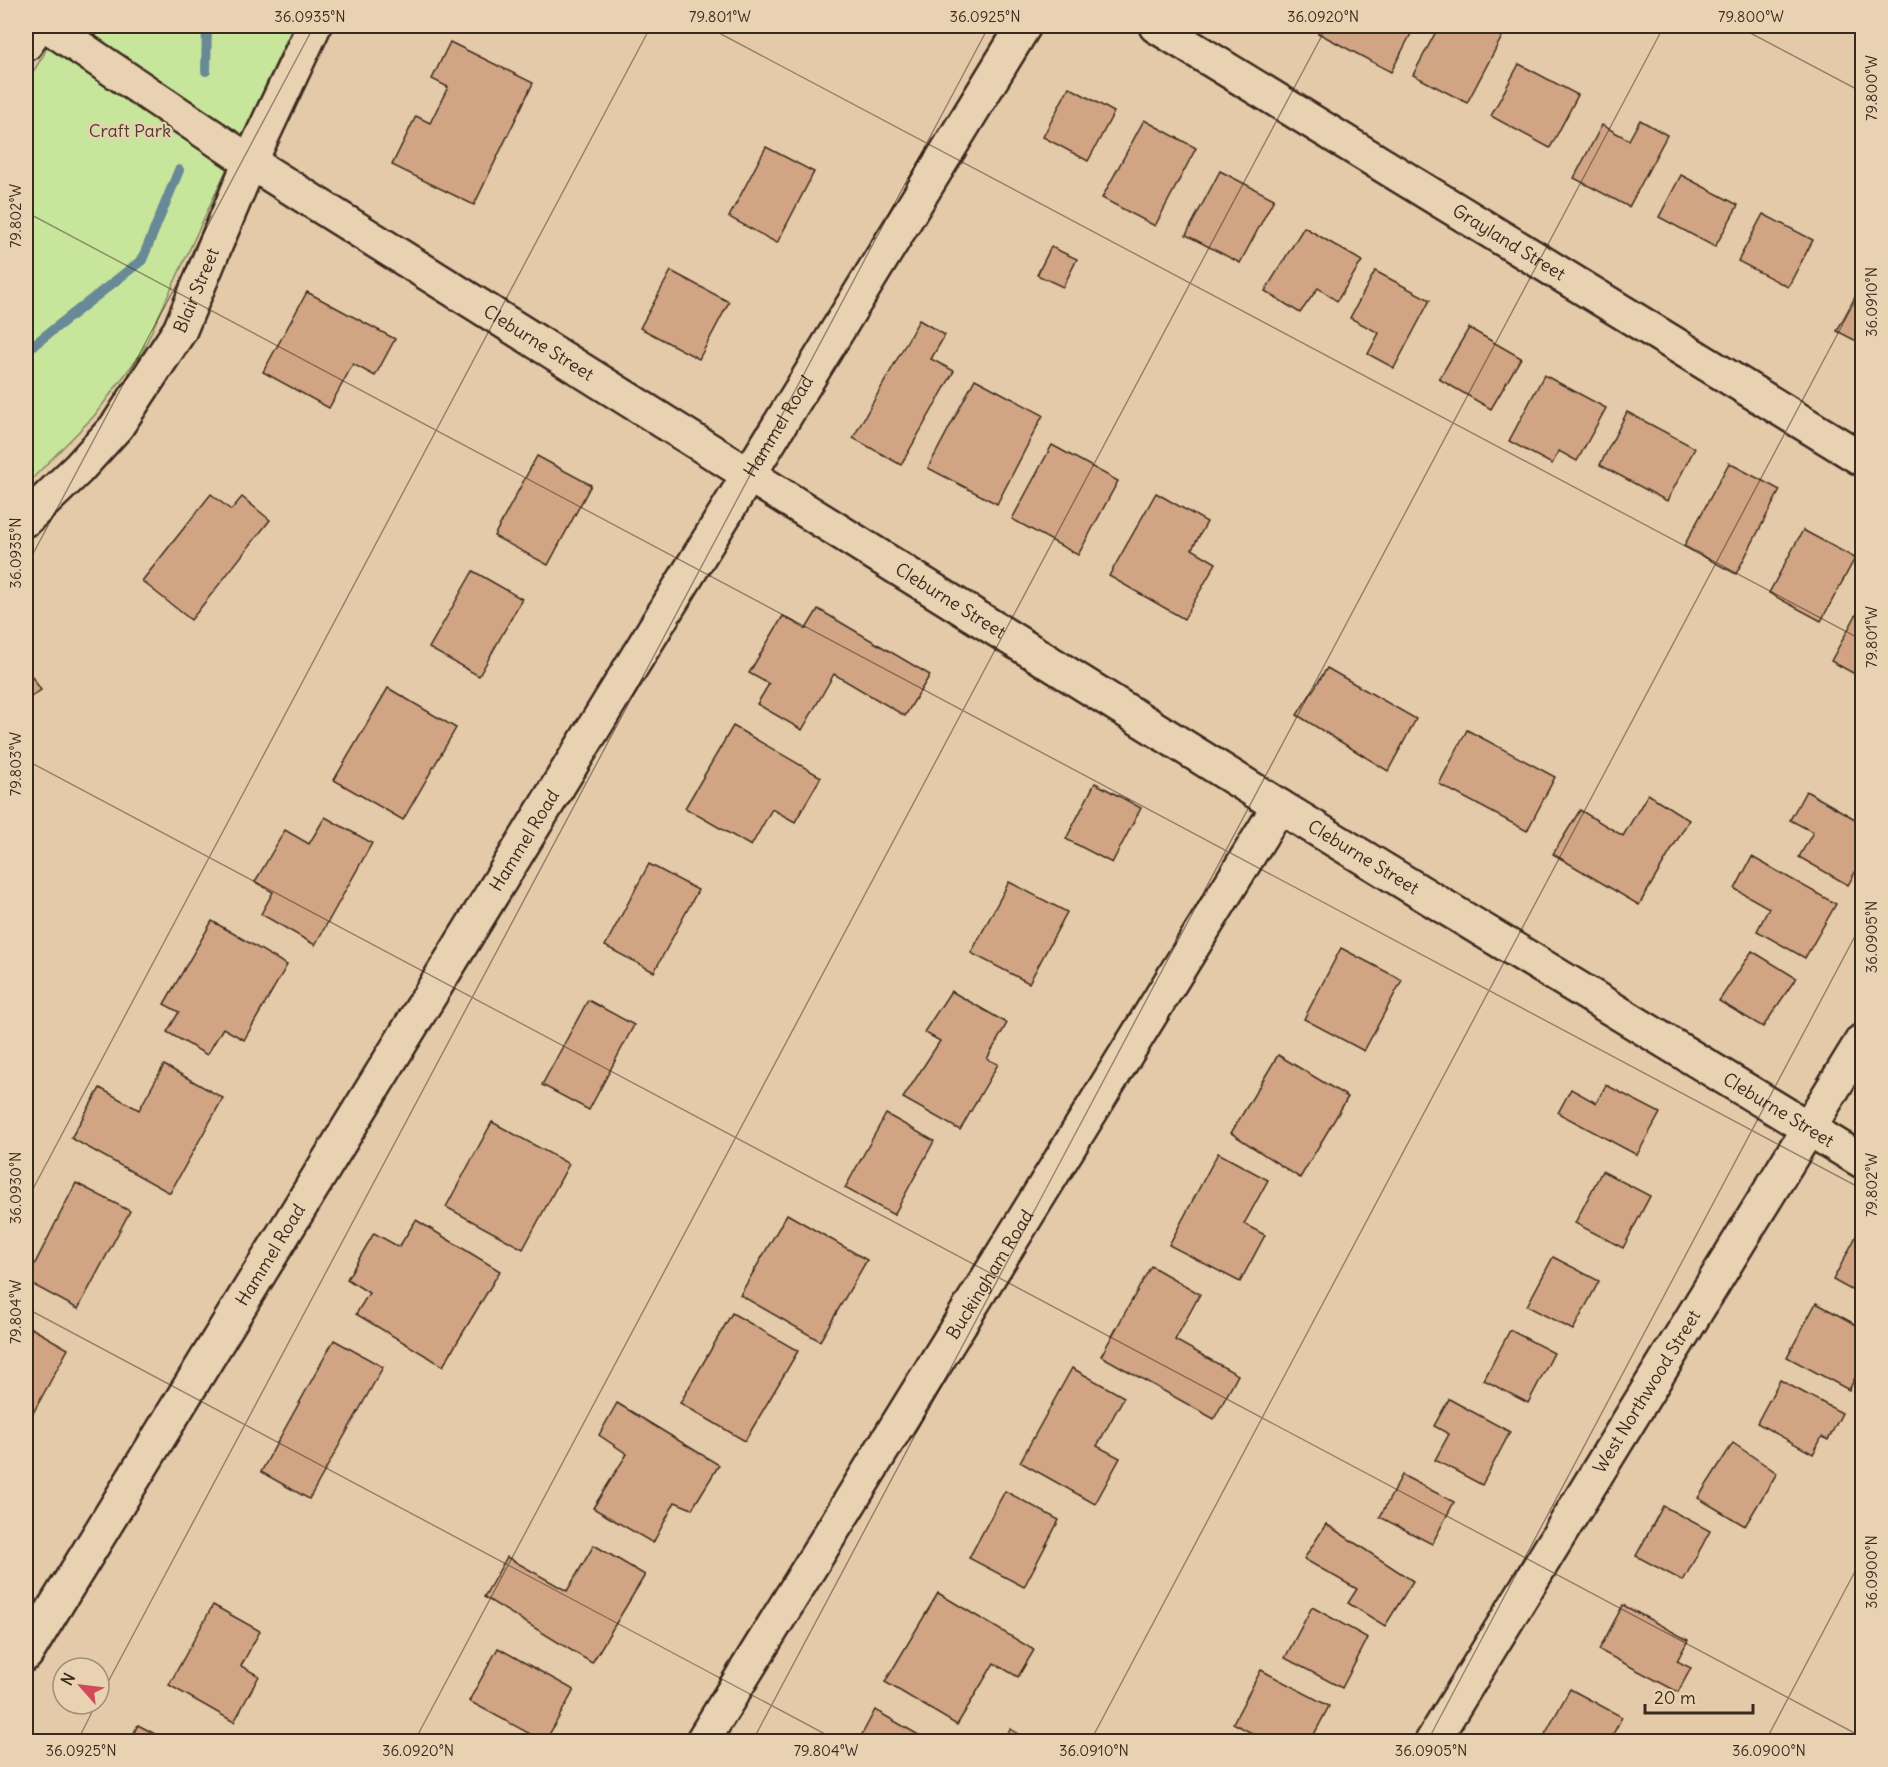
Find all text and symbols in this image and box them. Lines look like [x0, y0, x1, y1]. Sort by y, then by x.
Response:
text: 36.0935°N [274, 7, 346, 26]
text: 79.801°W [689, 7, 751, 26]
text: 36.0925°N [950, 7, 1021, 26]
text: 36.0920°N [1287, 7, 1359, 26]
text: 79.800°W [1718, 7, 1784, 26]
text: 79.800°W [1862, 55, 1881, 121]
park label: Craft Park [89, 119, 171, 142]
text: 79.802°W [6, 184, 25, 248]
street label: Grayland Street [1448, 199, 1570, 285]
street label: Blair Street [168, 244, 224, 336]
text: 36.0910°N [1862, 267, 1881, 337]
street label: Cleburne Street [479, 299, 598, 386]
street label: Hammel Road [738, 371, 818, 481]
text: 36.0935°N [6, 517, 25, 589]
street label: Cleburne Street [891, 557, 1010, 643]
text: 79.801°W [1862, 606, 1881, 668]
text: 79.803°W [6, 731, 25, 796]
street label: Hammel Road [484, 785, 564, 895]
street label: Cleburne Street [1304, 814, 1423, 899]
text: 36.0905°N [1862, 901, 1881, 973]
street label: Cleburne Street [1719, 1067, 1838, 1152]
text: 36.0930°N [6, 1152, 25, 1224]
text: 79.802°W [1862, 1153, 1881, 1217]
street label: Hammel Road [230, 1199, 310, 1310]
street label: Buckingham Road [941, 1205, 1039, 1343]
text: 79.804°W [6, 1279, 25, 1344]
street label: West Northwood Street [1588, 1305, 1705, 1477]
text: 36.0900°N [1862, 1535, 1881, 1609]
north arrow [51, 1656, 111, 1716]
text: N [56, 1669, 79, 1689]
scale bar [1645, 1677, 1753, 1715]
text: 20 m [1654, 1686, 1696, 1709]
text: 36.0925°N [46, 1741, 117, 1760]
text: 36.0920°N [382, 1741, 454, 1760]
text: 79.804°W [794, 1741, 859, 1760]
text: 36.0910°N [1059, 1741, 1129, 1760]
text: 36.0905°N [1395, 1741, 1467, 1760]
text: 36.0900°N [1732, 1741, 1806, 1760]

